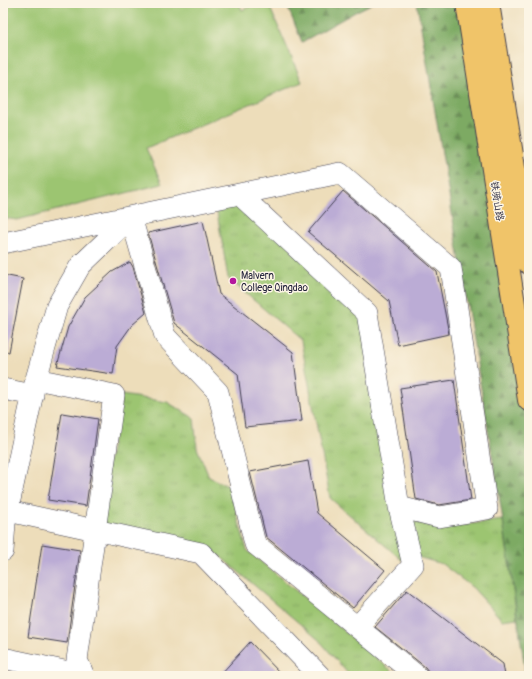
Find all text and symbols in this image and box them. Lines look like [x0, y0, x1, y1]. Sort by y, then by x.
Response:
street label: 铁骑山路 [488, 180, 506, 222]
place label: Malvern College Qingdao [241, 270, 308, 294]
marker: Malvern College Qingdao [228, 276, 238, 286]

